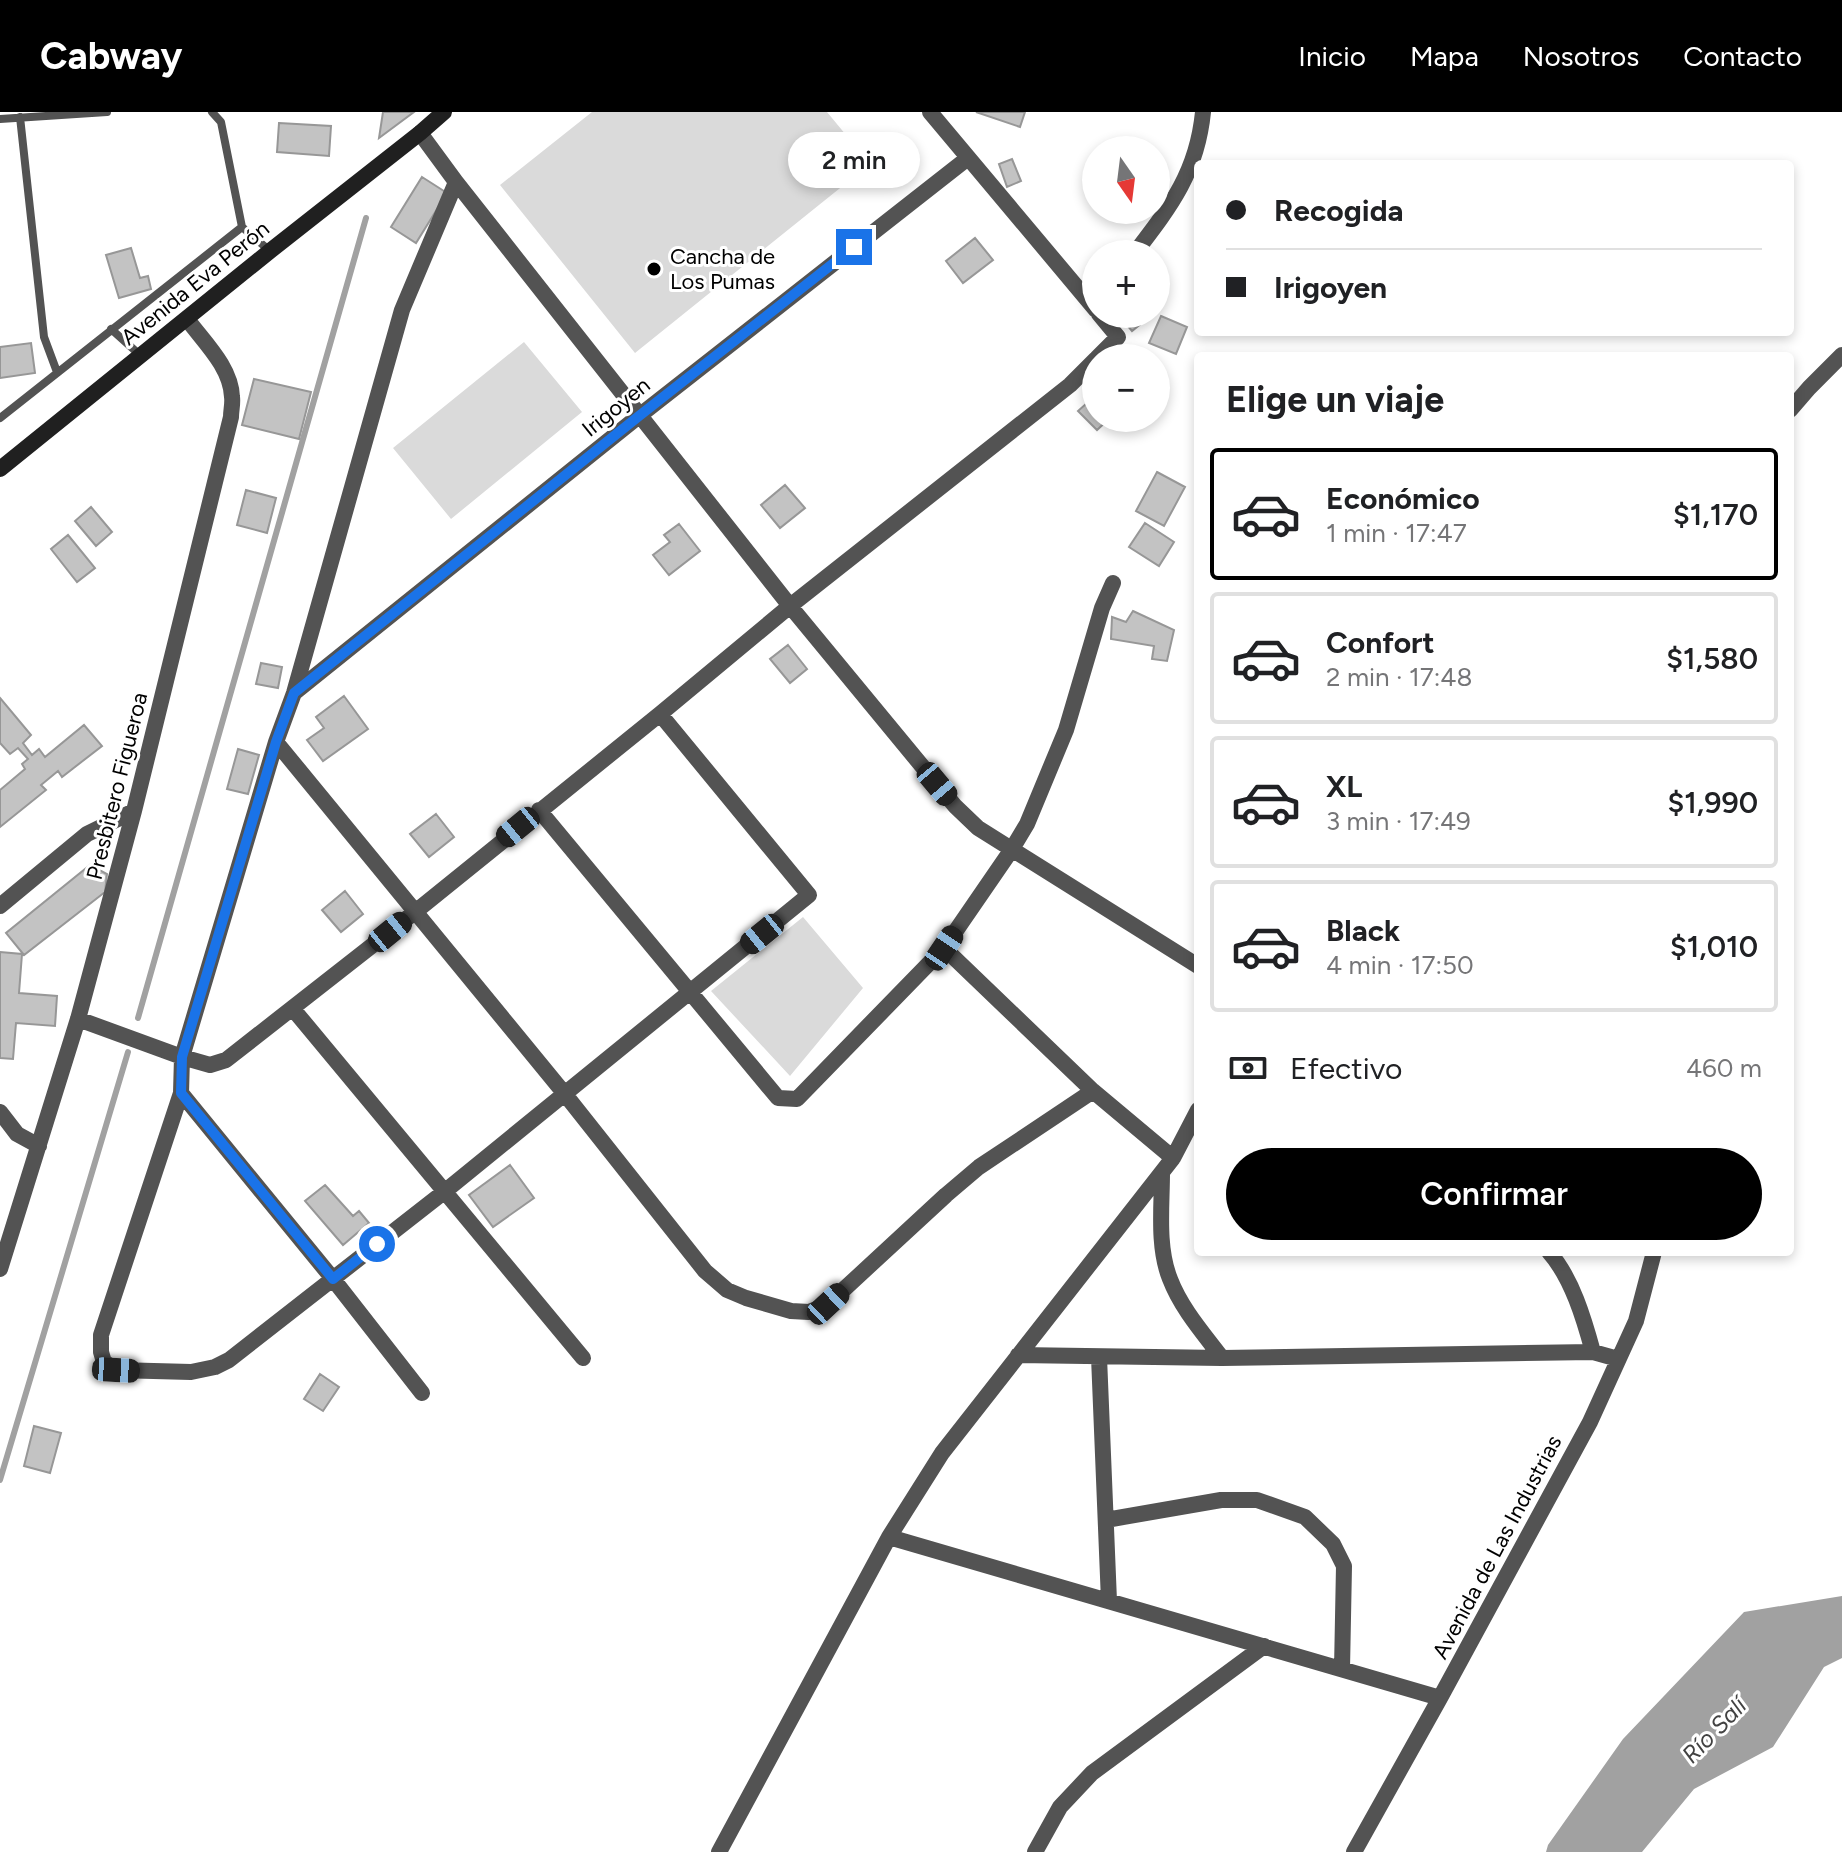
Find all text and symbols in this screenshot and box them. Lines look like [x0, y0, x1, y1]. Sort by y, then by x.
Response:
text: Cabway [40, 33, 182, 79]
text: Inicio [1298, 39, 1366, 73]
text: Mapa [1410, 39, 1479, 73]
text: Nosotros [1523, 39, 1639, 73]
text: Contacto [1683, 39, 1802, 73]
callout: 2 min [788, 131, 920, 187]
north arrow [1082, 136, 1170, 224]
map controls [1082, 136, 1170, 432]
text: 2 min [822, 144, 886, 176]
text: Recogida [1274, 192, 1404, 229]
street label: Avenida Eva Perón [116, 215, 274, 351]
route end [836, 229, 872, 265]
button: + [1082, 240, 1170, 328]
place label: Cancha de Los Pumas [670, 243, 775, 295]
marker: Cancha de Los Pumas [645, 260, 663, 278]
text: Irigoyen [1274, 269, 1387, 306]
button: − [1082, 344, 1170, 432]
street label: Irigoyen [577, 371, 655, 443]
text: Elige un viaje [1226, 378, 1444, 421]
icon: car [1230, 478, 1302, 550]
text: Económico [1326, 480, 1480, 517]
text: $1,170 [1673, 496, 1758, 533]
text: 1 min · 17:47 [1326, 517, 1467, 549]
icon: car [1230, 622, 1302, 694]
text: Confort [1326, 624, 1435, 661]
text: $1,580 [1666, 640, 1758, 677]
text: 2 min · 17:48 [1326, 661, 1472, 693]
street label: Presbitero Figueroa [81, 690, 153, 882]
car [912, 758, 962, 810]
icon: car [1230, 766, 1302, 838]
text: XL [1326, 768, 1362, 805]
text: $1,990 [1668, 784, 1758, 821]
car [492, 803, 544, 851]
text: 3 min · 17:49 [1326, 805, 1471, 837]
car [364, 908, 416, 956]
car [736, 910, 788, 958]
icon: car [1230, 910, 1302, 982]
text: Black [1326, 912, 1400, 949]
car [921, 921, 967, 975]
text: $1,010 [1670, 928, 1758, 965]
text: 4 min · 17:50 [1326, 949, 1474, 981]
icon: cash [1226, 1046, 1270, 1090]
text: Efectivo [1290, 1050, 1402, 1087]
text: 460 m [1686, 1052, 1762, 1084]
button: Confirmar [1226, 1148, 1762, 1240]
route start [359, 1226, 395, 1262]
car [802, 1279, 854, 1329]
car [91, 1357, 141, 1383]
street label: Avenida de Las Industrias [1427, 1431, 1567, 1663]
water label: Río Salí [1676, 1689, 1755, 1769]

